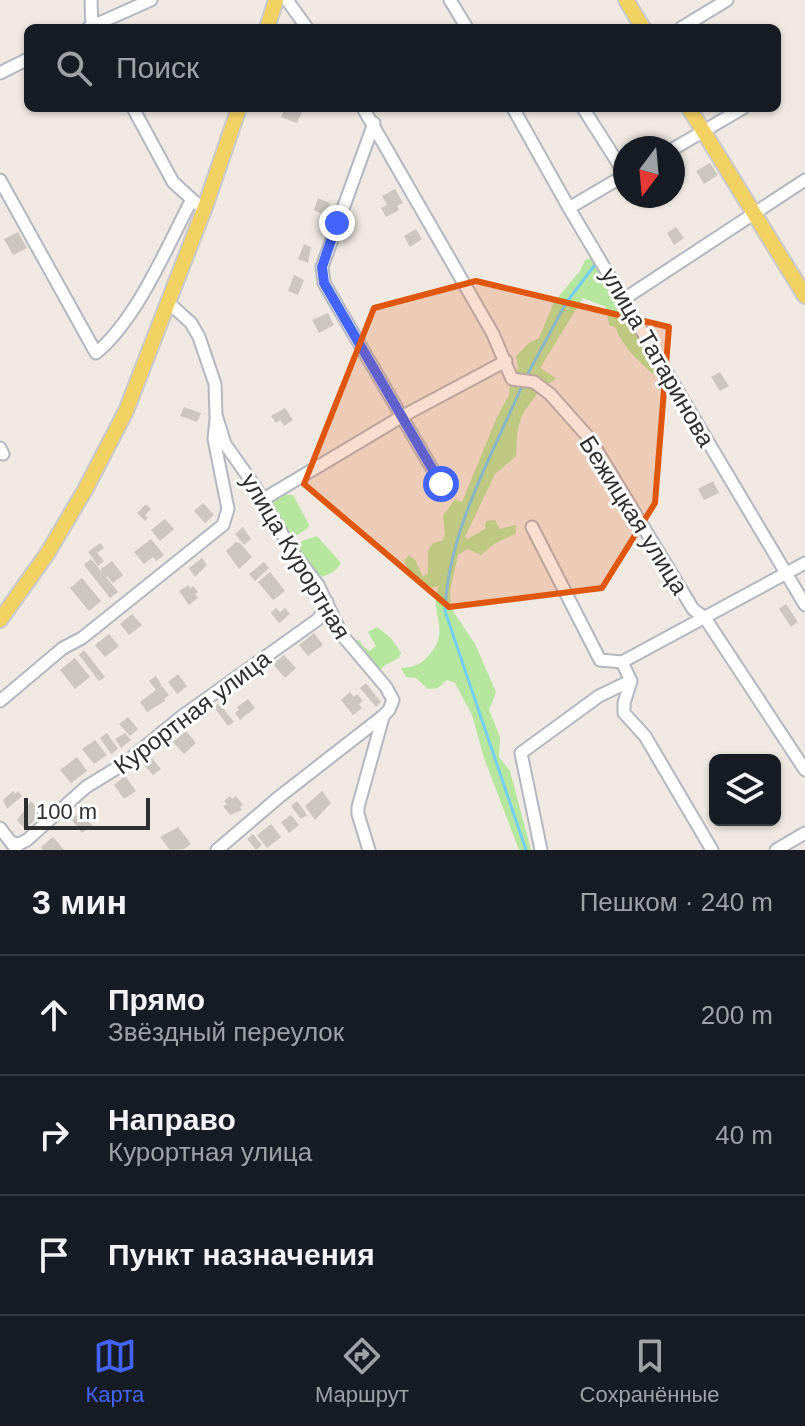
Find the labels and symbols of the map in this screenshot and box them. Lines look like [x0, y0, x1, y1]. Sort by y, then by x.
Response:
north arrow [613, 136, 685, 208]
route end [319, 205, 355, 241]
street label: улица Татаринова [596, 263, 721, 452]
street label: Бежицкая улица [574, 431, 694, 600]
route start [423, 466, 459, 502]
street label: улица Курортная [236, 468, 356, 644]
street label: Курортная улица [109, 644, 276, 779]
scale bar [24, 794, 150, 830]

